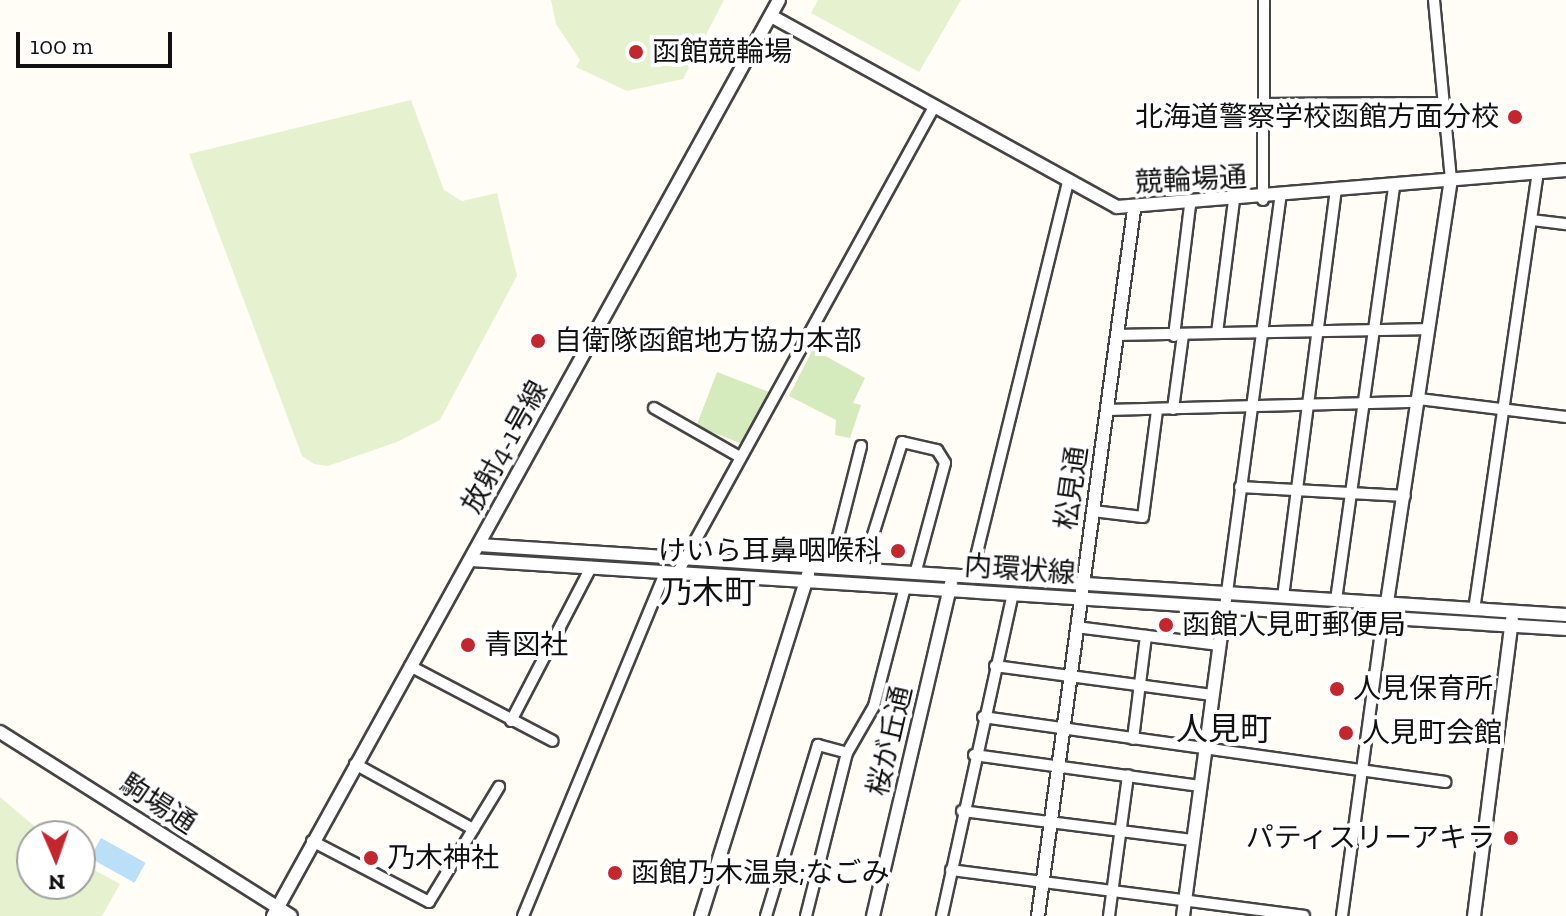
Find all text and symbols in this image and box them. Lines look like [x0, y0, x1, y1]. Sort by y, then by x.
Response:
scale bar [20, 16, 176, 66]
text: 100 m [30, 31, 93, 60]
place label: 函館競輪場 [652, 35, 792, 69]
marker: 函館競輪場 [627, 43, 645, 61]
place label: 北海道警察学校函館方面分校 [1135, 100, 1499, 134]
marker: 北海道警察学校函館方面分校 [1506, 108, 1524, 126]
street label: 競輪場通 [1134, 160, 1248, 200]
place label: 自衛隊函館地方協力本部 [554, 324, 862, 358]
marker: 自衛隊函館地方協力本部 [529, 332, 547, 350]
street label: 放射4-1号線 [455, 375, 555, 519]
street label: 松見通 [1050, 444, 1094, 532]
place label: けいら耳鼻咽喉科 [658, 534, 882, 568]
marker: けいら耳鼻咽喉科 [889, 542, 907, 560]
street label: 内環状線 [963, 549, 1077, 591]
district label: 乃木町 [660, 573, 756, 611]
place label: 函館人見町郵便局 [1182, 608, 1406, 642]
marker: 函館人見町郵便局 [1157, 616, 1175, 634]
place label: 青図社 [484, 628, 568, 662]
marker: 青図社 [459, 636, 477, 654]
place label: 人見保育所 [1353, 672, 1493, 706]
marker: 人見保育所 [1328, 680, 1346, 698]
street label: 桜が丘通 [861, 683, 919, 799]
district label: 人見町 [1176, 710, 1272, 748]
place label: 人見町会館 [1362, 716, 1502, 750]
marker: 人見町会館 [1337, 724, 1355, 742]
street label: 駒場通 [114, 767, 202, 841]
north arrow [16, 820, 96, 900]
place label: パティスリーアキラ [1243, 821, 1495, 855]
marker: パティスリーアキラ [1502, 829, 1520, 847]
place label: 乃木神社 [387, 841, 499, 875]
marker: 乃木神社 [362, 849, 380, 867]
place label: 函館乃木温泉;なごみ [631, 856, 890, 890]
marker: 函館乃木温泉;なごみ [606, 864, 624, 882]
text: N [48, 869, 66, 896]

